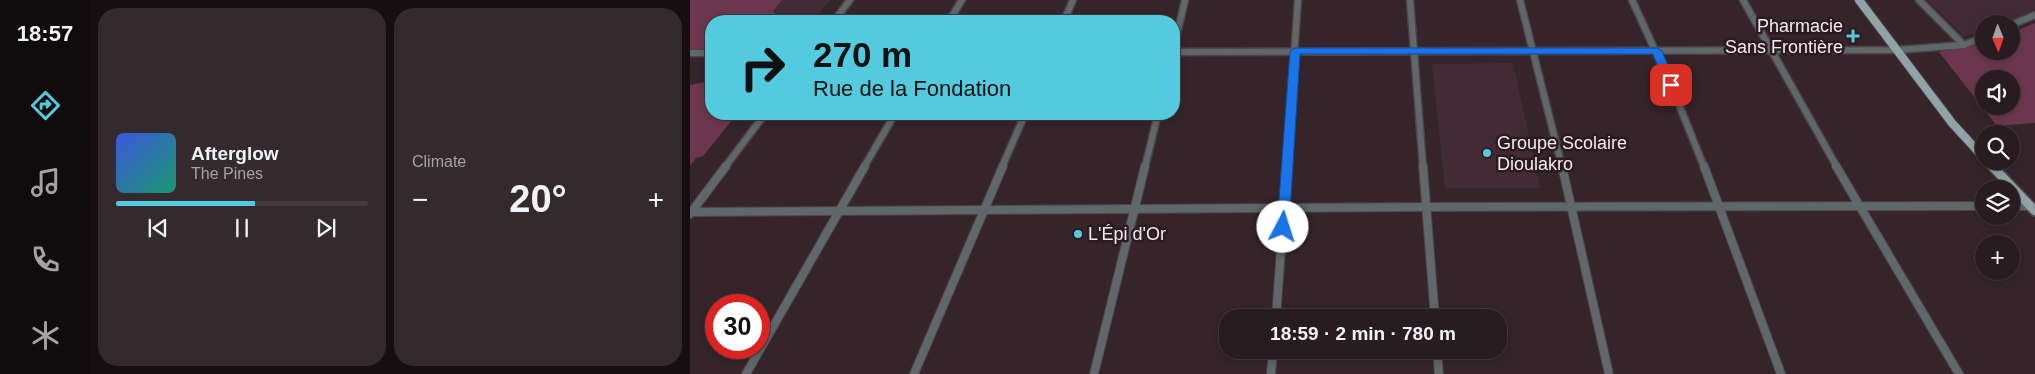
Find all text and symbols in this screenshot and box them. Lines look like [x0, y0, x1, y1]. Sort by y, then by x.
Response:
north arrow [1975, 15, 2020, 60]
map controls [1975, 15, 2020, 280]
place label: Pharmacie Sans Frontière [1725, 16, 1843, 57]
text: 18:57 [17, 21, 73, 46]
marker: Pharmacie Sans Frontière [1847, 30, 1859, 42]
icon: right [730, 35, 795, 100]
text: 270 m [813, 35, 912, 74]
pin [1650, 64, 1692, 106]
button: sound [1975, 70, 2020, 115]
icon: arrive [1657, 71, 1685, 99]
text: Rue de la Fondation [813, 76, 1011, 101]
icon: directions [28, 88, 63, 123]
button: search [1975, 125, 2020, 170]
place label: Groupe Scolaire Dioulakro [1497, 133, 1627, 174]
text: Afterglow [191, 143, 279, 164]
marker: Groupe Scolaire Dioulakro [1481, 147, 1493, 159]
text: Climate [412, 153, 466, 170]
icon: music [28, 165, 63, 200]
text: The Pines [191, 165, 263, 182]
text: 20° [509, 178, 567, 220]
button: layers [1975, 180, 2020, 225]
text: − [412, 184, 428, 215]
text: + [648, 184, 664, 215]
position arrow [1256, 200, 1308, 252]
icon: previous [144, 214, 172, 242]
icon: pause [228, 214, 256, 242]
icon: next [312, 214, 340, 242]
place label: L'Épi d'Or [1088, 224, 1166, 244]
marker: L'Épi d'Or [1072, 228, 1084, 240]
button: + [1975, 235, 2020, 280]
icon: phone [28, 242, 63, 277]
speed limit sign: 30 [705, 294, 770, 359]
icon: climate [28, 318, 63, 353]
text: 18:59 · 2 min · 780 m [1270, 323, 1456, 344]

